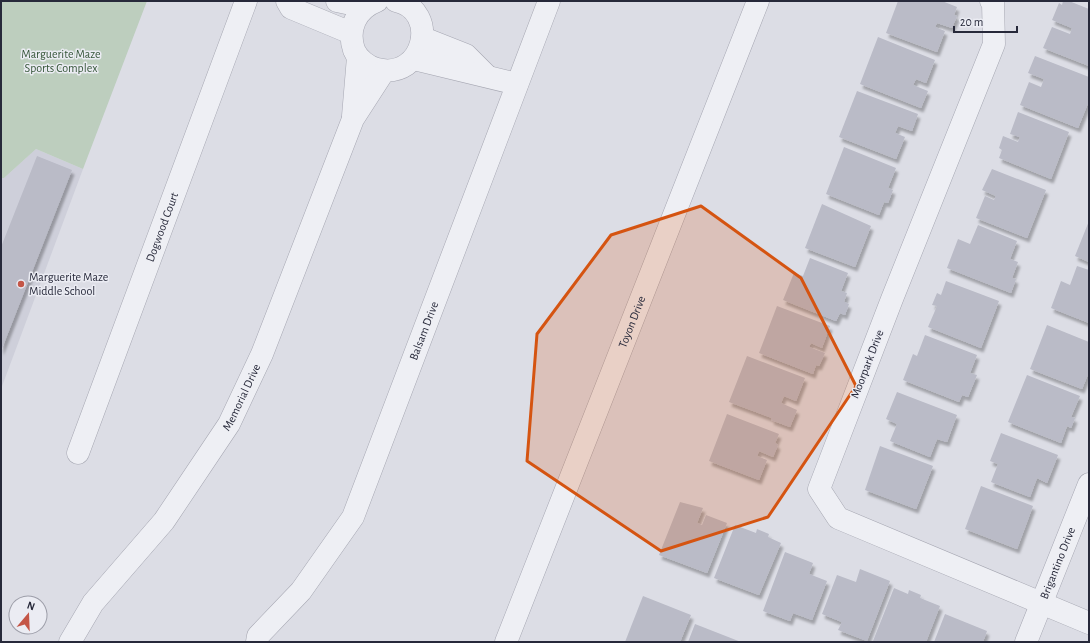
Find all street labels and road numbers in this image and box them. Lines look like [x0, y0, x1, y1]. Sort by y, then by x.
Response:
street label: Dogwood Court [144, 191, 180, 263]
street label: Toyon Drive [616, 294, 647, 350]
street label: Balsam Drive [407, 300, 440, 362]
street label: Moorpark Drive [848, 328, 886, 400]
street label: Memorial Drive [220, 362, 262, 433]
street label: Brigantino Drive [1038, 525, 1077, 601]

